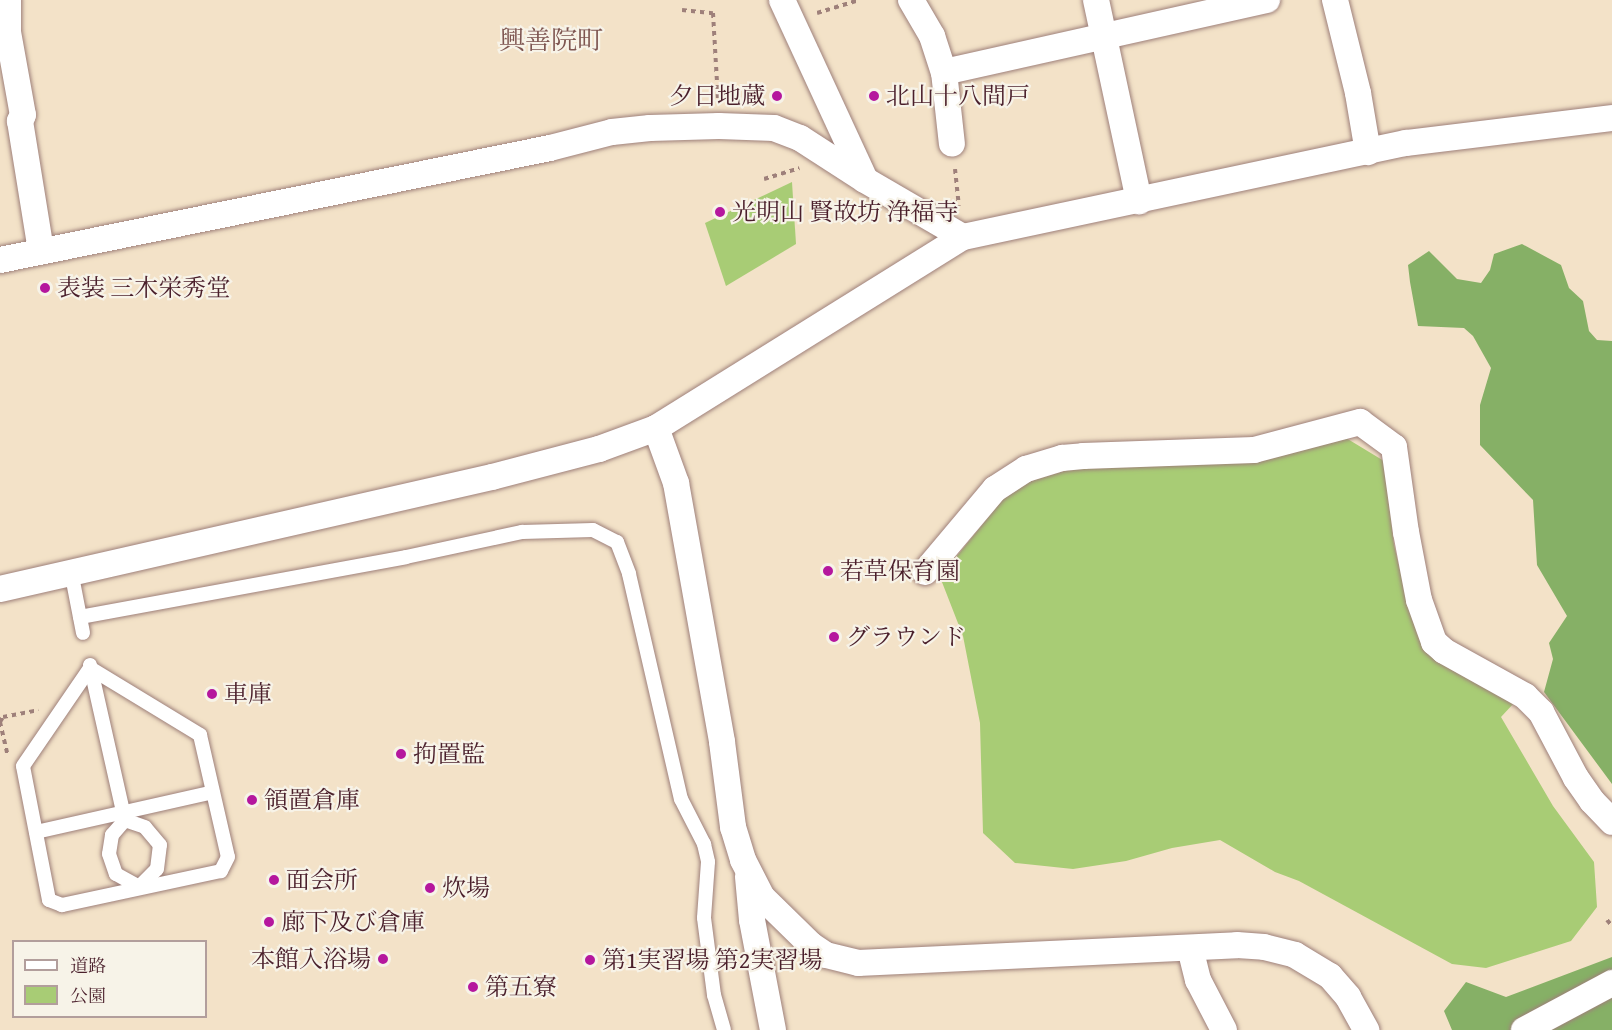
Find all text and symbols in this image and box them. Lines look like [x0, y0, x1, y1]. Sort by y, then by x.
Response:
district label: 興善院町 [499, 24, 603, 56]
place label: 夕日地蔵 [669, 82, 765, 110]
place label: 北山十八間戸 [886, 82, 1030, 110]
marker: 夕日地蔵 [770, 89, 784, 103]
marker: 北山十八間戸 [867, 89, 881, 103]
place label: 光明山 賢故坊 浄福寺 [732, 198, 959, 226]
marker: 光明山 賢故坊 浄福寺 [713, 205, 727, 219]
place label: 表装 三木栄秀堂 [57, 274, 230, 302]
marker: 表装 三木栄秀堂 [38, 281, 52, 295]
place label: 若草保育園 [840, 557, 960, 585]
marker: 若草保育園 [821, 564, 835, 578]
place label: グラウンド [846, 623, 966, 651]
marker: グラウンド [827, 630, 841, 644]
place label: 車庫 [224, 680, 272, 708]
marker: 車庫 [205, 687, 219, 701]
place label: 拘置監 [413, 740, 485, 768]
marker: 拘置監 [394, 747, 408, 761]
place label: 領置倉庫 [264, 786, 360, 814]
marker: 領置倉庫 [245, 793, 259, 807]
place label: 面会所 [286, 866, 358, 894]
marker: 面会所 [267, 873, 281, 887]
place label: 炊場 [442, 874, 490, 902]
marker: 炊場 [423, 881, 437, 895]
place label: 廊下及び倉庫 [281, 908, 425, 936]
marker: 廊下及び倉庫 [262, 915, 276, 929]
legend [12, 940, 207, 1018]
place label: 本館入浴場 [251, 945, 371, 973]
place label: 第1実習場 第2実習場 [602, 946, 822, 974]
text: 道路 [70, 952, 106, 979]
marker: 本館入浴場 [376, 952, 390, 966]
marker: 第1実習場 第2実習場 [583, 953, 597, 967]
place label: 第五寮 [485, 973, 557, 1001]
marker: 第五寮 [466, 980, 480, 994]
text: 公園 [70, 982, 106, 1009]

